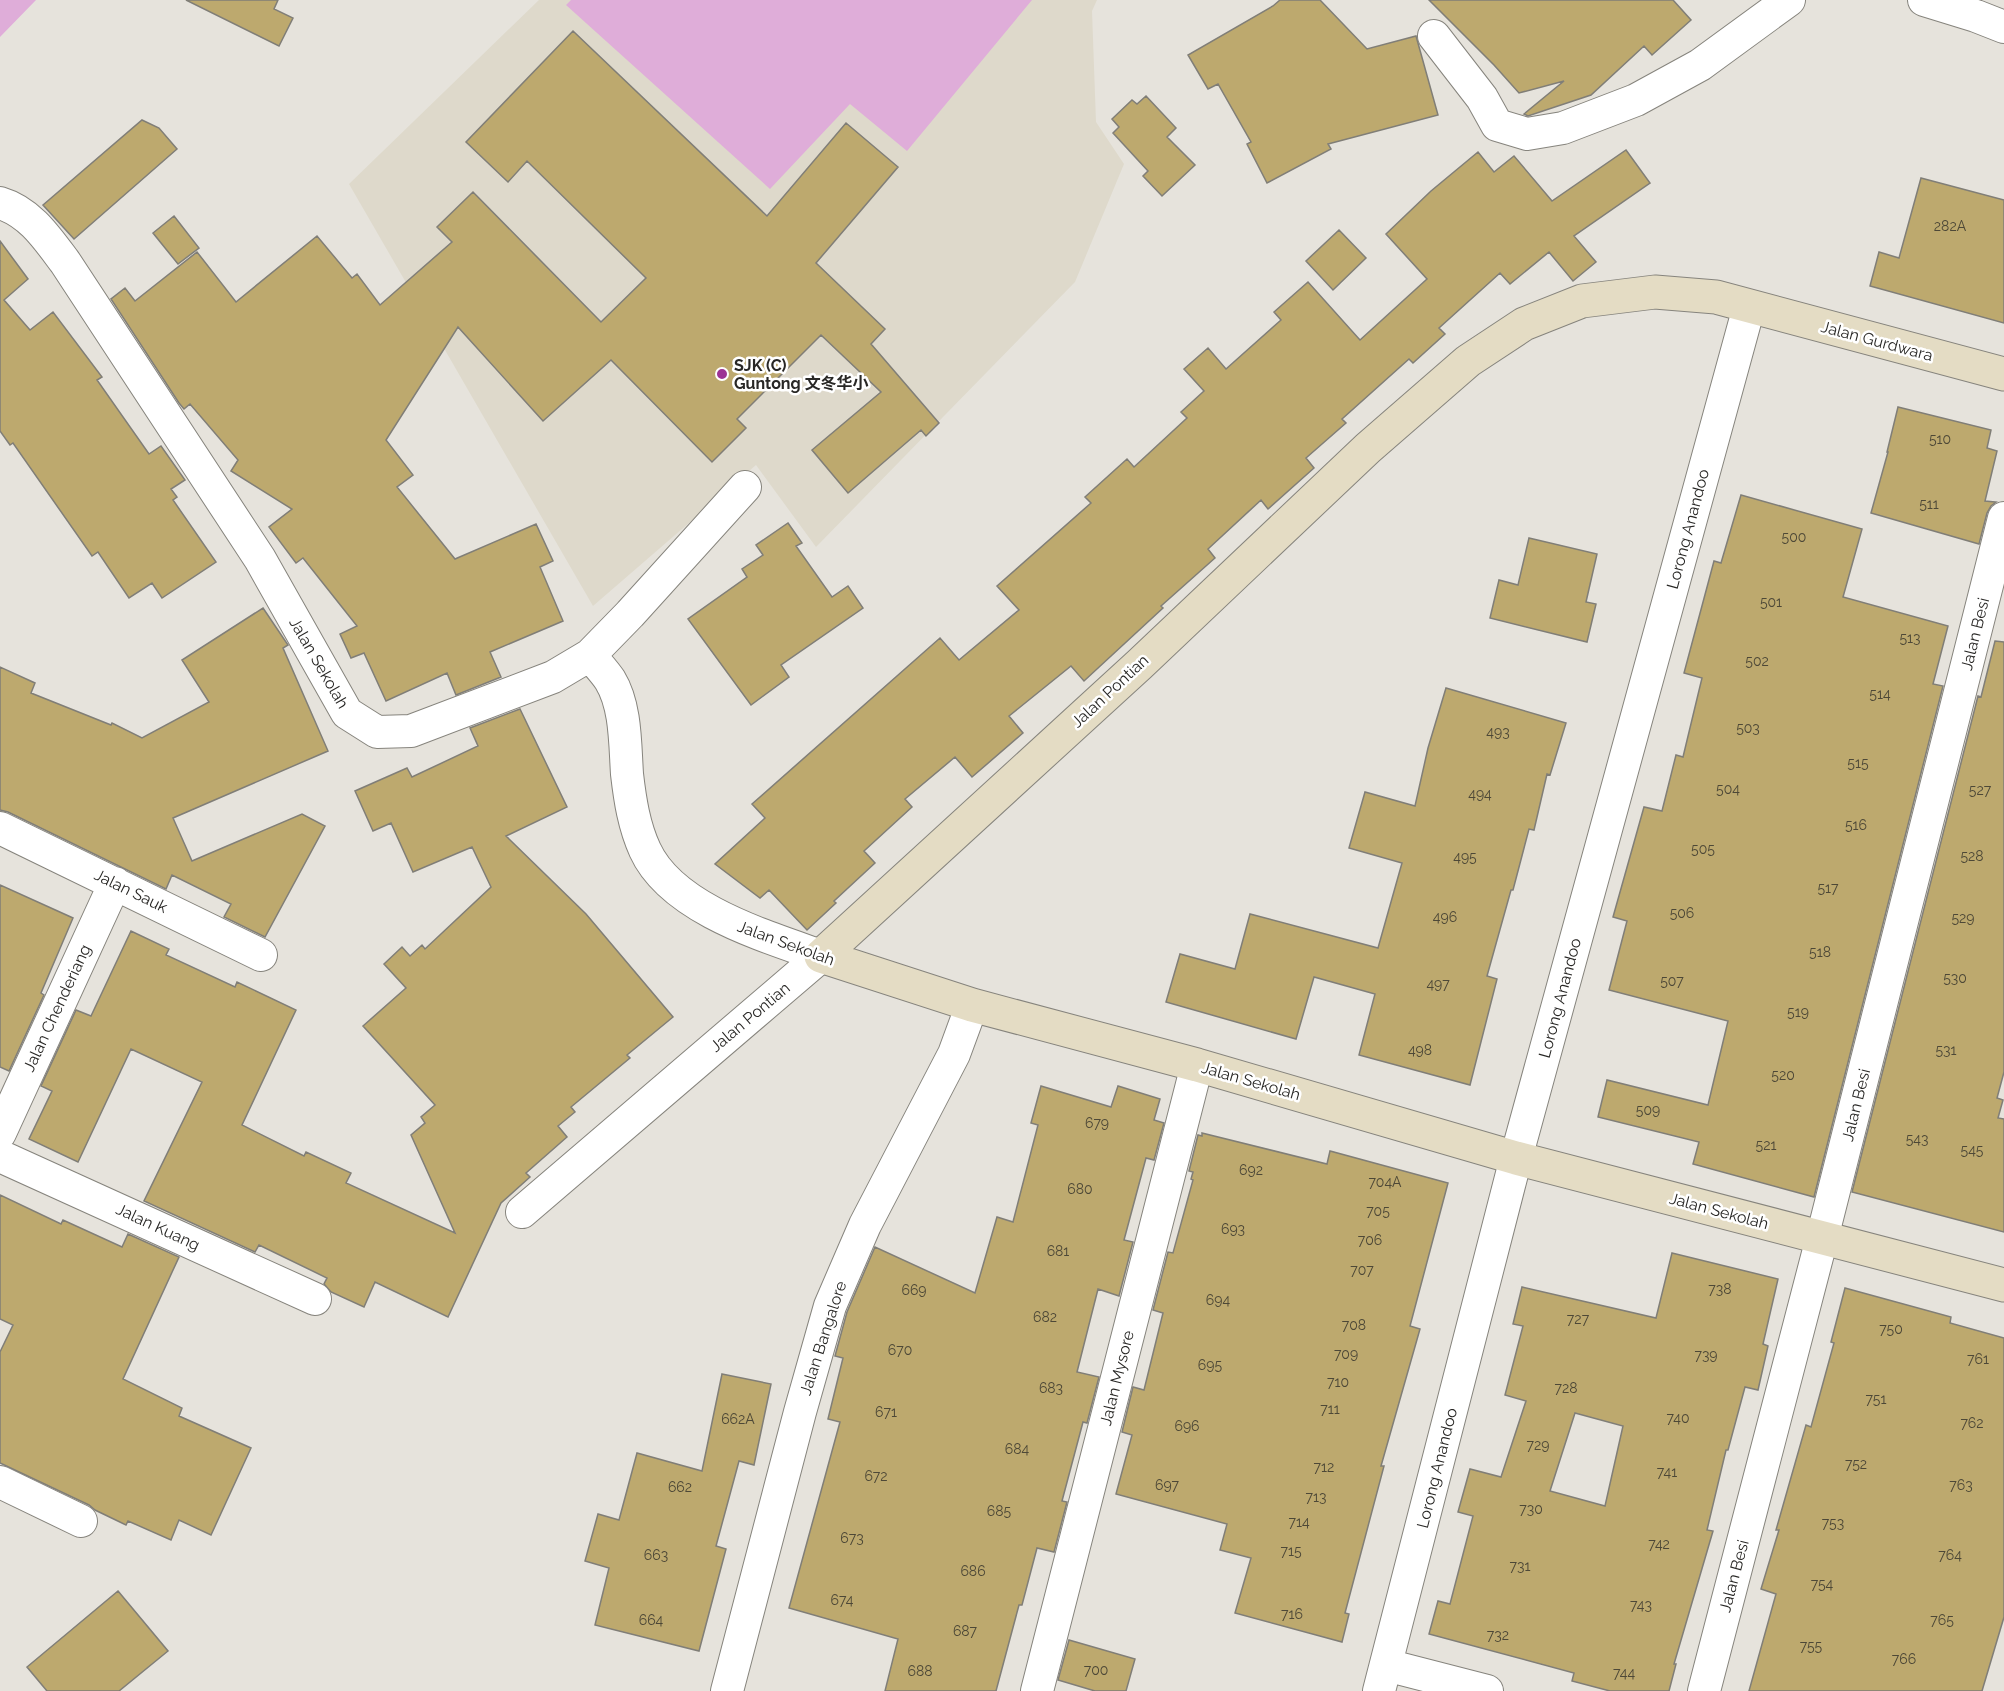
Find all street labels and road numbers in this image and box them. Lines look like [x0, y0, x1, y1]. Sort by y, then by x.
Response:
street label: Jalan Gurdwara [1819, 317, 1935, 365]
street label: Lorong Anandoo [1663, 467, 1713, 591]
street label: Jalan Besi [1957, 596, 1993, 672]
street label: Jalan Sekolah [285, 614, 353, 712]
street label: Jalan Pontian [1068, 651, 1152, 731]
street label: Jalan Sauk [91, 865, 171, 917]
street label: Jalan Sekolah [735, 917, 837, 969]
street label: Lorong Anandoo [1535, 936, 1585, 1060]
street label: Jalan Chenderiang [19, 941, 95, 1075]
street label: Jalan Pontian [706, 978, 794, 1056]
street label: Jalan Sekolah [1199, 1058, 1303, 1104]
street label: Jalan Besi [1838, 1067, 1874, 1143]
street label: Jalan Sekolah [1667, 1189, 1771, 1233]
street label: Jalan Kuang [113, 1199, 203, 1255]
street label: Jalan Bangalore [796, 1279, 850, 1397]
street label: Jalan Mysore [1096, 1329, 1138, 1427]
street label: Lorong Anandoo [1413, 1406, 1461, 1530]
street label: Jalan Besi [1715, 1538, 1753, 1614]

